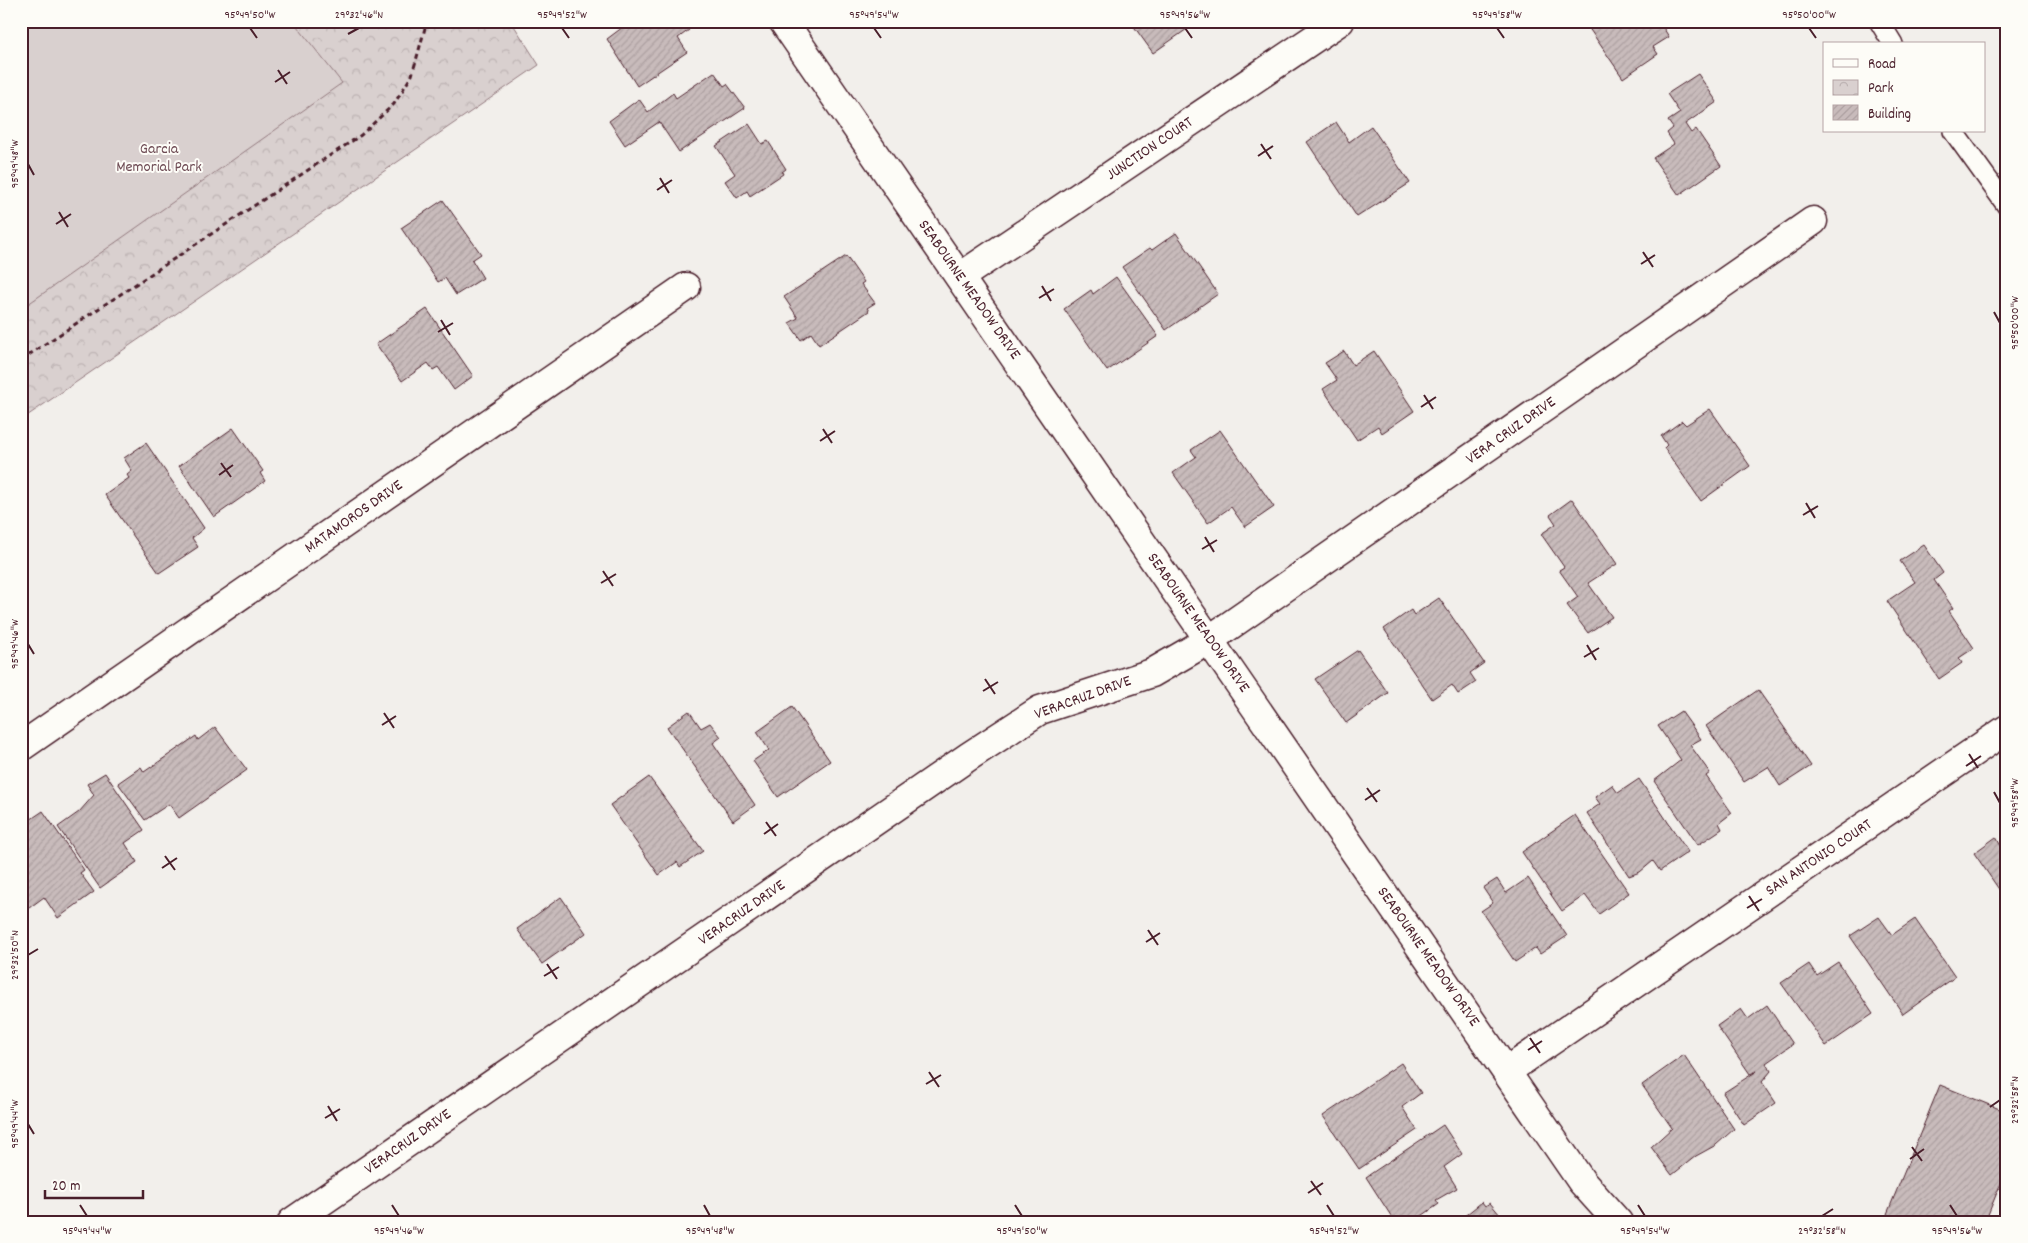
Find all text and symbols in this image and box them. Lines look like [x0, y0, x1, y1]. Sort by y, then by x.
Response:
text: 95°49'50"W [224, 7, 276, 24]
text: 29°32'46"N [335, 7, 383, 24]
text: 95°49'52"W [537, 7, 587, 24]
text: 95°49'54"W [849, 7, 899, 24]
text: 95°49'56"W [1160, 7, 1210, 24]
text: 95°49'58"W [1472, 7, 1522, 24]
text: 95°50'00"W [1782, 7, 1836, 24]
legend [1823, 42, 1986, 132]
text: Road [1868, 54, 1896, 76]
text: Park [1868, 78, 1894, 100]
text: Building [1868, 104, 1911, 126]
street label: JUNCTION COURT [1102, 111, 1199, 187]
park label: Garcia Memorial Park [116, 138, 202, 179]
text: 95°49'48"W [7, 140, 24, 188]
street label: SEABOURNE MEADOW DRIVE [912, 215, 1026, 365]
text: 95°50'00"W [2007, 296, 2024, 350]
street label: VERA CRUZ DRIVE [1461, 391, 1561, 471]
street label: MATAMOROS DRIVE [300, 474, 408, 560]
street label: SEABOURNE MEADOW DRIVE [1141, 548, 1255, 698]
text: 95°49'46"W [7, 619, 24, 669]
street label: VERACRUZ DRIVE [1031, 670, 1135, 726]
text: 95°49'58"W [2007, 778, 2024, 828]
street label: SAN ANTONIO COURT [1761, 813, 1877, 902]
street label: VERACRUZ DRIVE [694, 874, 791, 952]
street label: SEABOURNE MEADOW DRIVE [1371, 882, 1485, 1032]
text: 29°32'50"N [7, 930, 24, 980]
text: 29°32'58"N [2007, 1076, 2024, 1124]
text: 95°49'44"W [7, 1099, 24, 1148]
street label: VERACRUZ DRIVE [360, 1103, 457, 1181]
scale bar [45, 1168, 142, 1200]
text: 20 m [52, 1176, 80, 1198]
text: 95°49'44"W [63, 1223, 112, 1240]
text: 95°49'46"W [374, 1223, 424, 1240]
text: 95°49'48"W [686, 1223, 734, 1240]
text: 95°49'50"W [996, 1223, 1048, 1240]
text: 95°49'52"W [1309, 1223, 1359, 1240]
text: 95°49'54"W [1620, 1223, 1670, 1240]
text: 29°32'58"N [1798, 1223, 1846, 1240]
text: 95°49'56"W [1932, 1223, 1982, 1240]

